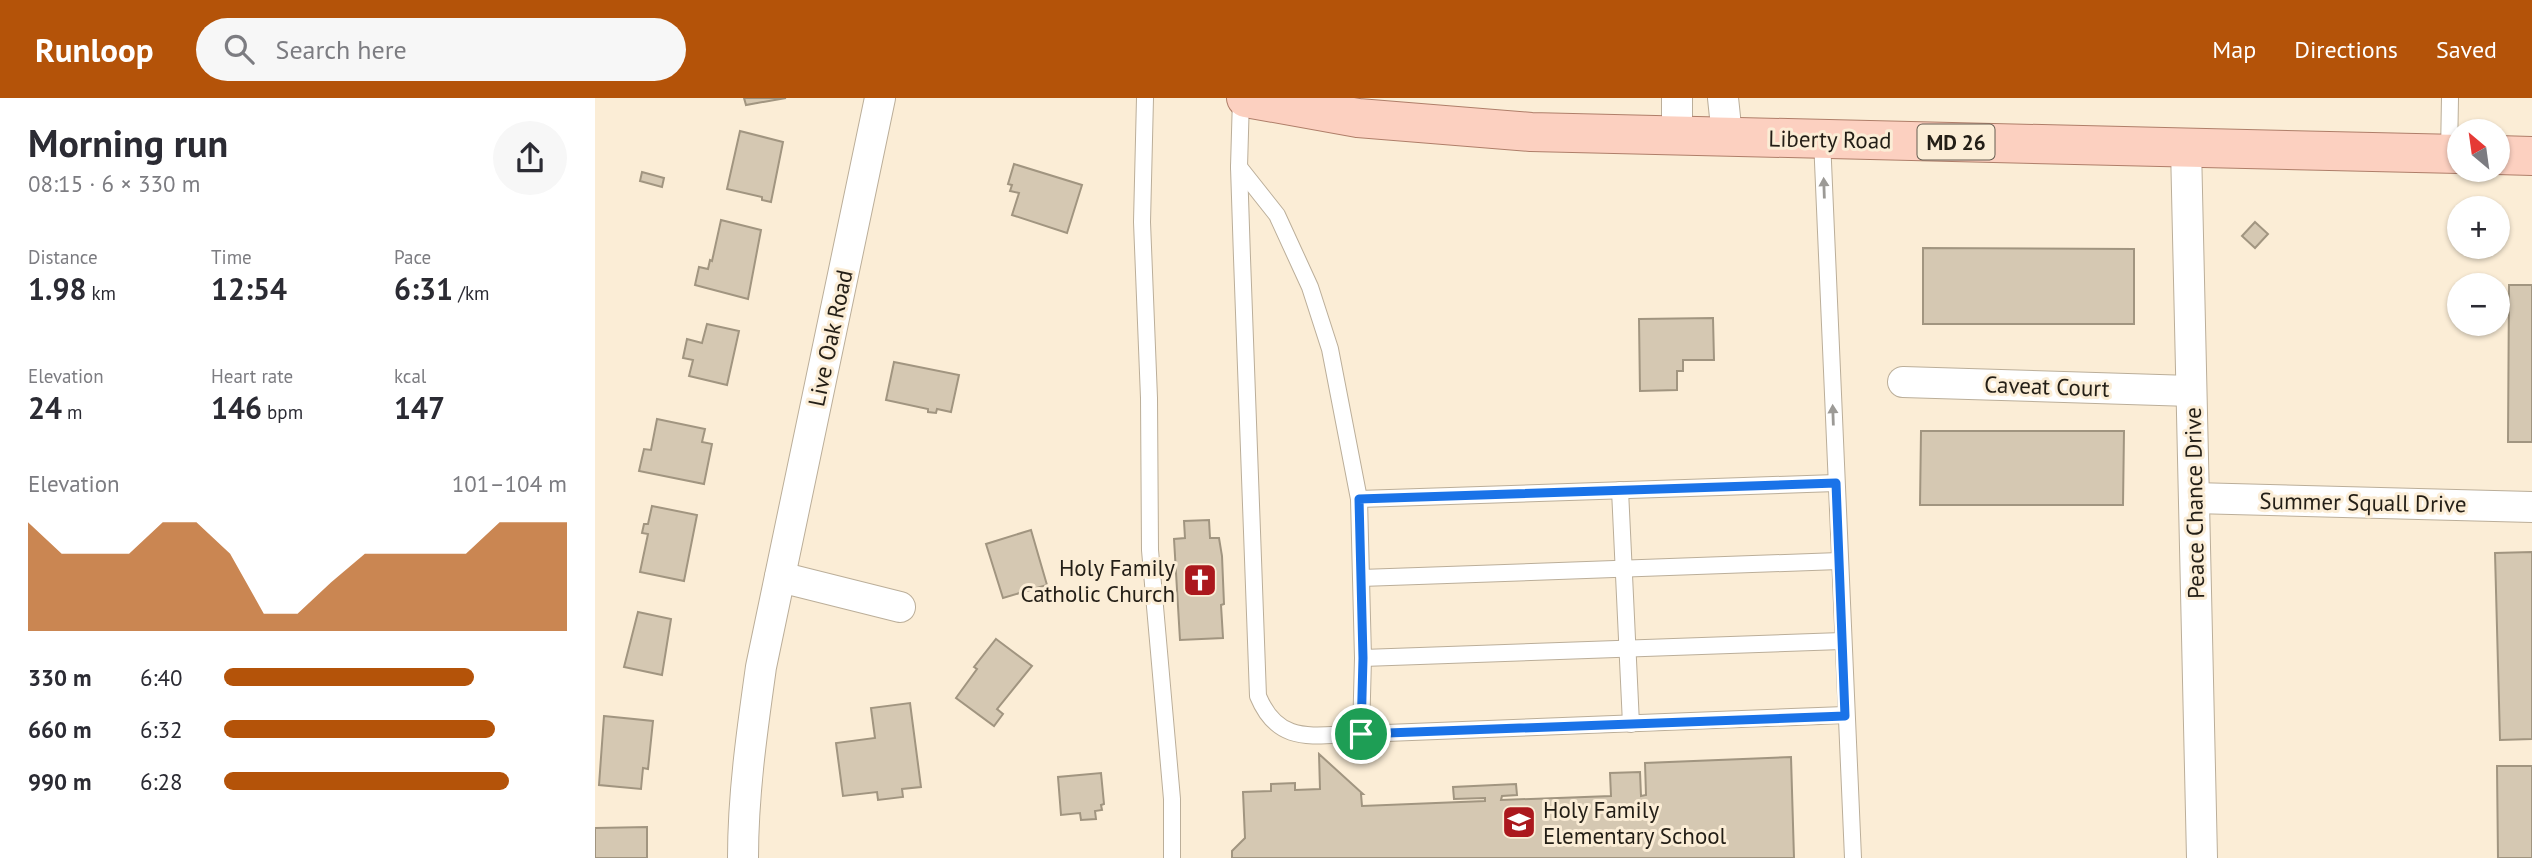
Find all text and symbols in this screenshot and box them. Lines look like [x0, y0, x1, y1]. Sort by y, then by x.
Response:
search box [196, 18, 686, 81]
text: Runloop [35, 28, 154, 71]
icon: search [220, 30, 258, 68]
text: Search here [276, 33, 407, 66]
text: Map [2212, 34, 2256, 65]
text: Directions [2294, 34, 2398, 65]
text: Saved [2436, 34, 2497, 65]
text: Morning run [28, 118, 228, 167]
north arrow [2447, 119, 2509, 182]
map controls [2447, 119, 2510, 336]
button: share [493, 121, 567, 195]
street label: Liberty Road [1768, 123, 1892, 155]
road number: MD 26 [1917, 124, 1995, 159]
text: 08:15 · 6 × 330 m [28, 169, 200, 198]
one-way arrow [1818, 176, 1829, 198]
button: + [2447, 196, 2510, 259]
text: Distance [28, 245, 98, 269]
text: Time [211, 245, 252, 269]
text: Pace [394, 245, 431, 269]
street label: Live Oak Road [801, 267, 859, 409]
text: 1.98 [28, 269, 86, 308]
text: 12:54 [211, 269, 287, 308]
text: 6:31 [394, 269, 453, 308]
button: − [2447, 273, 2510, 336]
text: km [86, 281, 116, 305]
text: /km [453, 281, 489, 305]
text: Elevation [28, 364, 104, 388]
text: Heart rate [211, 364, 293, 388]
text: kcal [394, 364, 426, 388]
street label: Caveat Court [1984, 369, 2110, 403]
text: 24 [28, 388, 62, 427]
text: 146 [211, 388, 262, 427]
text: 147 [394, 388, 445, 427]
text: m [62, 400, 83, 424]
text: bpm [262, 400, 303, 424]
one-way arrow [1827, 404, 1838, 426]
street label: Peace Chance Drive [2178, 407, 2210, 599]
text: Elevation [28, 469, 120, 498]
text: 101–104 m [452, 469, 567, 498]
street label: Summer Squall Drive [2259, 486, 2467, 518]
place label: Holy Family Catholic Church [1020, 553, 1175, 608]
church icon: Holy Family Catholic Church [1181, 561, 1219, 599]
text: 330 m [28, 663, 91, 692]
text: 6:40 [140, 663, 183, 692]
pin [1331, 704, 1391, 764]
text: 660 m [28, 715, 91, 744]
text: 6:32 [140, 715, 183, 744]
icon: arrive [1342, 715, 1380, 753]
text: 990 m [28, 767, 91, 796]
text: 6:28 [140, 767, 183, 796]
place label: Holy Family Elementary School [1543, 795, 1727, 850]
school or university icon: Holy Family Elementary School [1500, 803, 1538, 841]

